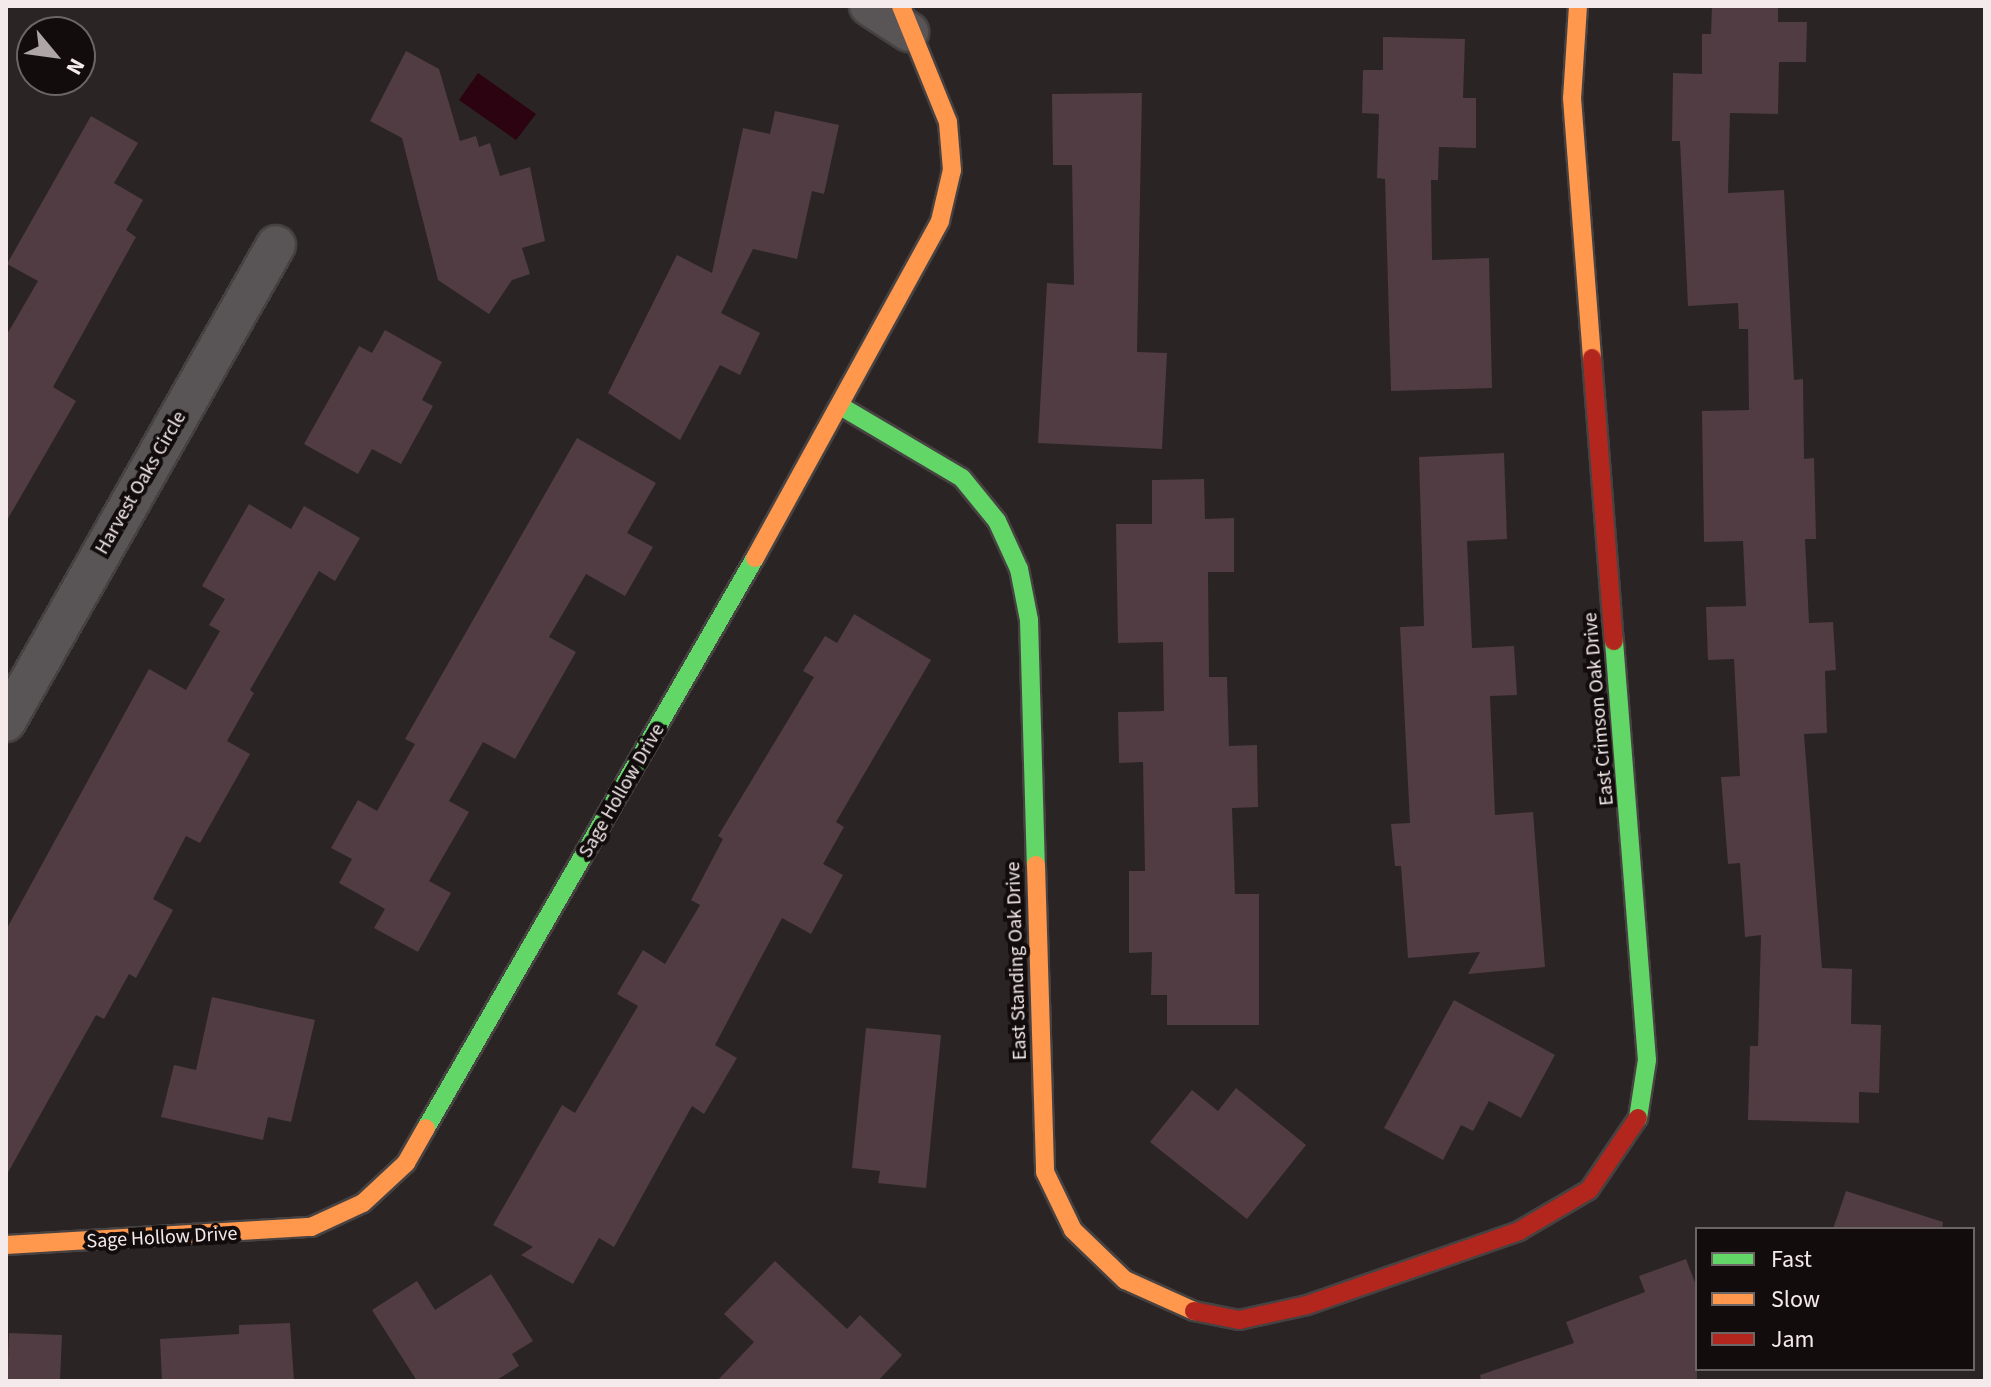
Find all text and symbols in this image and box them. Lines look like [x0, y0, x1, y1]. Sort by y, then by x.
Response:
north arrow [16, 16, 96, 96]
text: N [58, 52, 93, 81]
street label: Harvest Oaks Circle [90, 407, 192, 559]
street label: East Crimson Oak Drive [1579, 611, 1619, 807]
street label: Sage Hollow Drive [574, 720, 670, 862]
street label: East Standing Oak Drive [1002, 861, 1032, 1061]
street label: Sage Hollow Drive [86, 1222, 238, 1254]
legend [1695, 1227, 1975, 1371]
text: Fast [1771, 1242, 1812, 1277]
text: Slow [1771, 1282, 1820, 1317]
text: Jam [1771, 1322, 1815, 1357]

